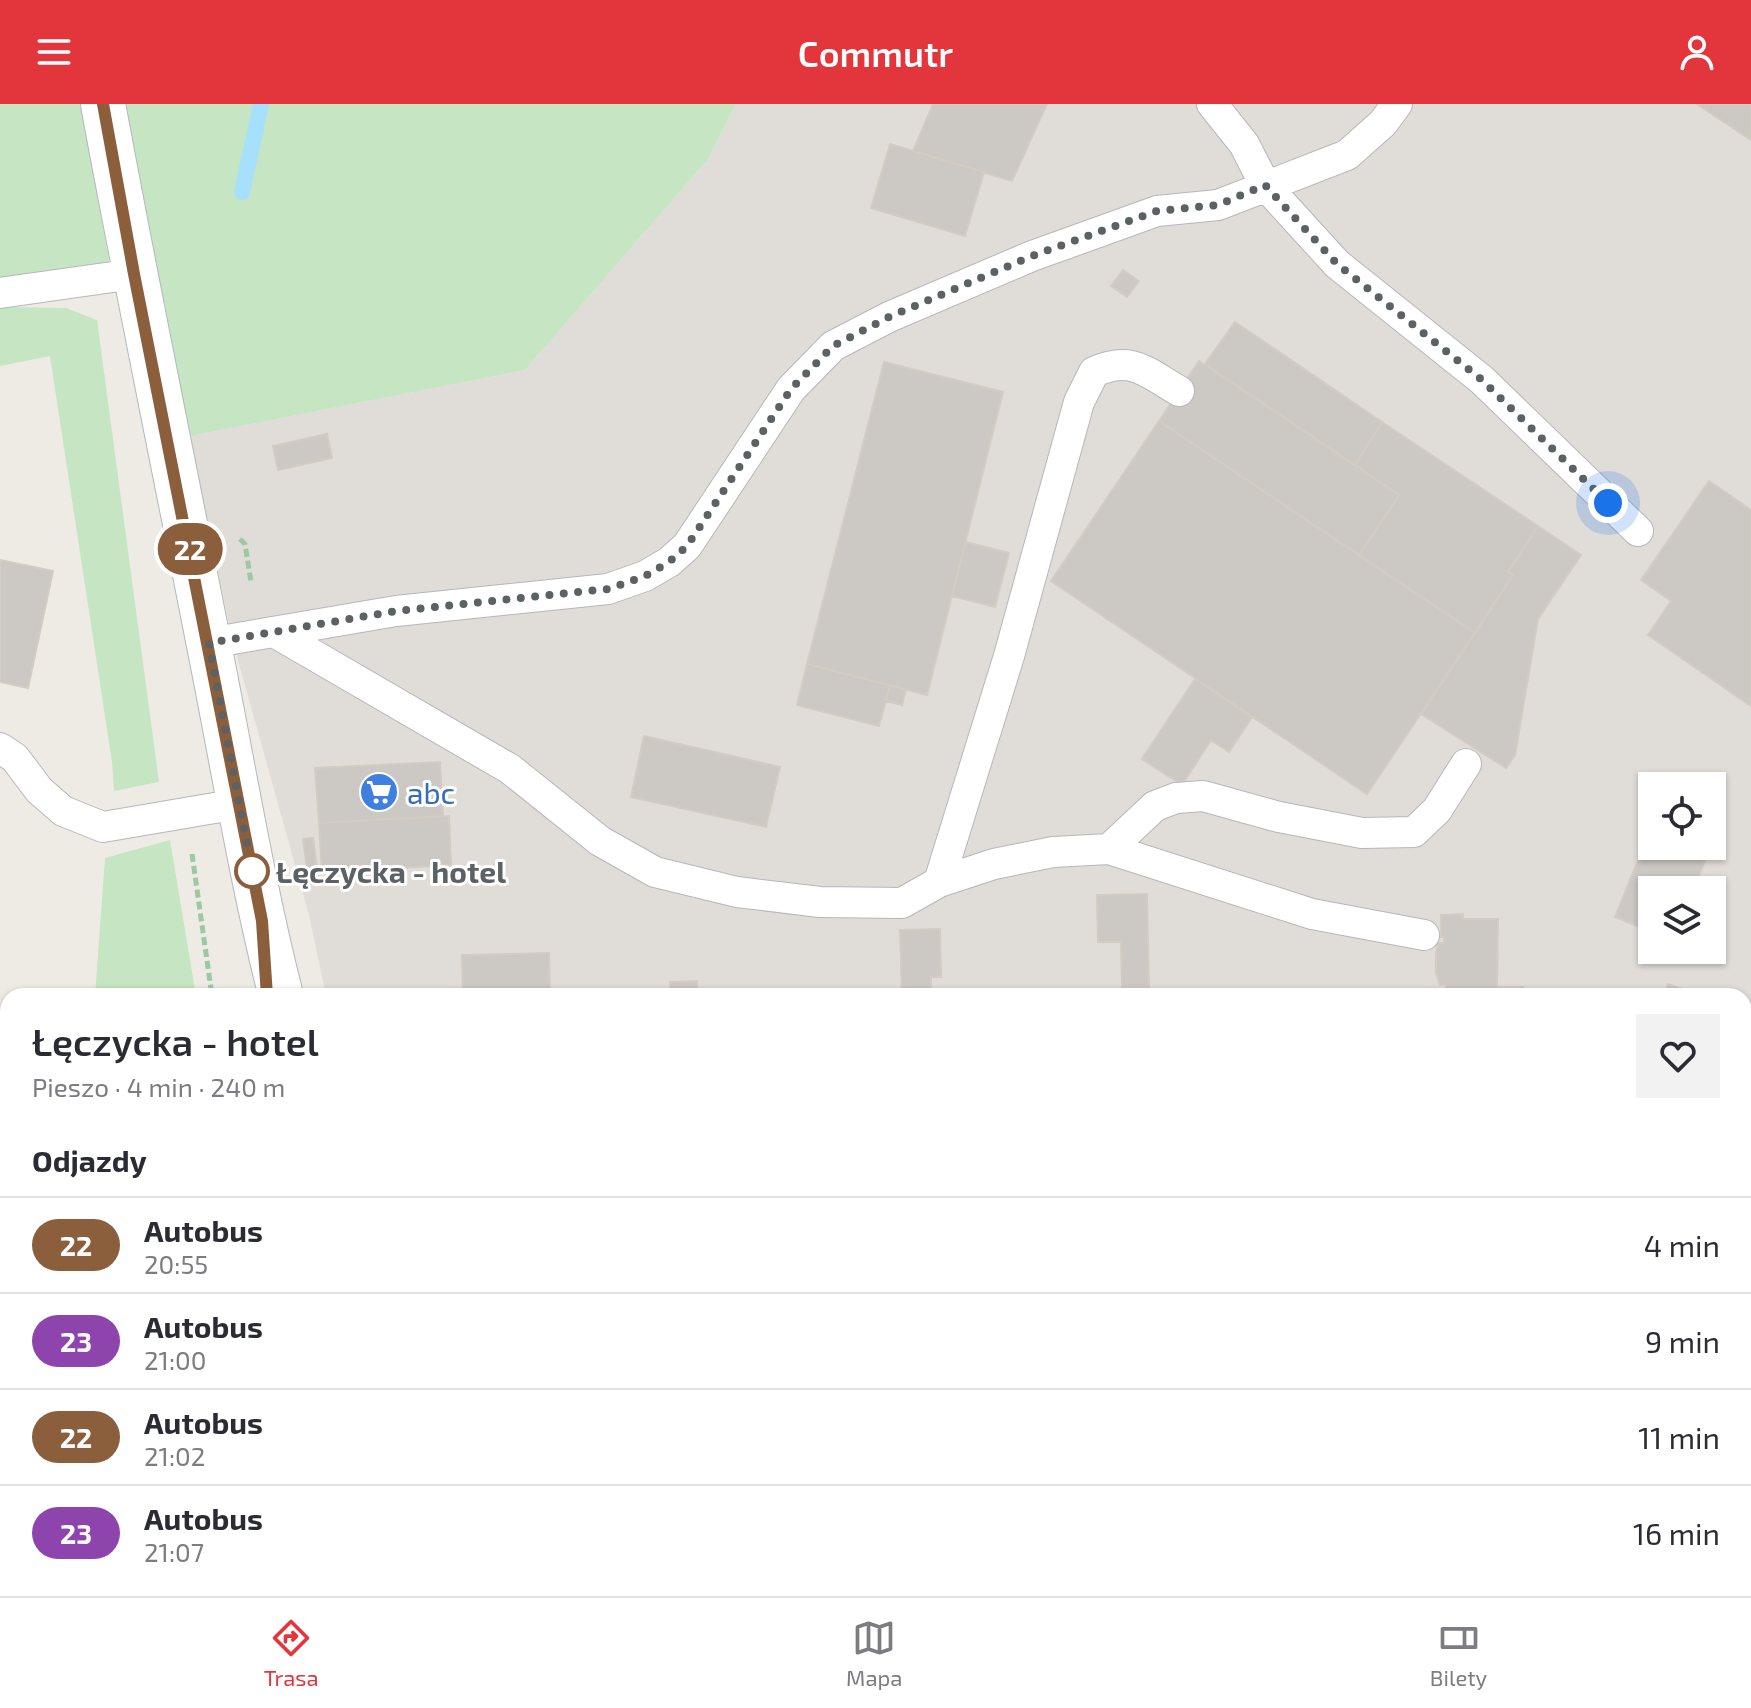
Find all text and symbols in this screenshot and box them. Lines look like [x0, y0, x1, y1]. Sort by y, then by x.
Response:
icon: menu [32, 30, 76, 74]
icon: person [1675, 30, 1719, 74]
text: Commutr [798, 31, 953, 74]
your location [1588, 483, 1628, 523]
line badge: 22 [154, 523, 226, 575]
text: 22 [174, 532, 206, 566]
supermarket icon: abc [358, 771, 400, 813]
map controls [1638, 772, 1726, 964]
button: locate [1638, 772, 1726, 860]
place label: abc [407, 774, 455, 810]
place label: Łęczycka - hotel [276, 853, 506, 890]
marker: Łęczycka - hotel [235, 854, 269, 888]
button: layers [1638, 876, 1726, 964]
button: heart [1636, 1014, 1720, 1098]
text: Łęczycka - hotel [32, 1018, 319, 1064]
text: Pieszo · 4 min · 240 m [32, 1071, 285, 1102]
text: Odjazdy [32, 1142, 147, 1178]
text: Autobus [144, 1212, 263, 1248]
text: 4 min [1644, 1227, 1720, 1263]
text: 22 [60, 1228, 92, 1262]
text: 20:55 [144, 1248, 208, 1279]
text: Autobus [144, 1308, 263, 1344]
text: 9 min [1645, 1323, 1720, 1359]
text: 23 [60, 1324, 92, 1358]
text: 21:00 [144, 1344, 206, 1375]
text: Autobus [144, 1404, 263, 1440]
text: 11 min [1638, 1419, 1720, 1455]
text: 22 [60, 1420, 92, 1454]
text: 21:02 [144, 1440, 205, 1471]
text: Autobus [144, 1500, 263, 1536]
text: 16 min [1633, 1515, 1720, 1551]
text: 23 [60, 1516, 92, 1550]
text: 21:07 [144, 1536, 204, 1567]
tab: Trasa [264, 1616, 319, 1690]
tab: Mapa [846, 1616, 902, 1690]
tab: Bilety [1430, 1616, 1487, 1690]

